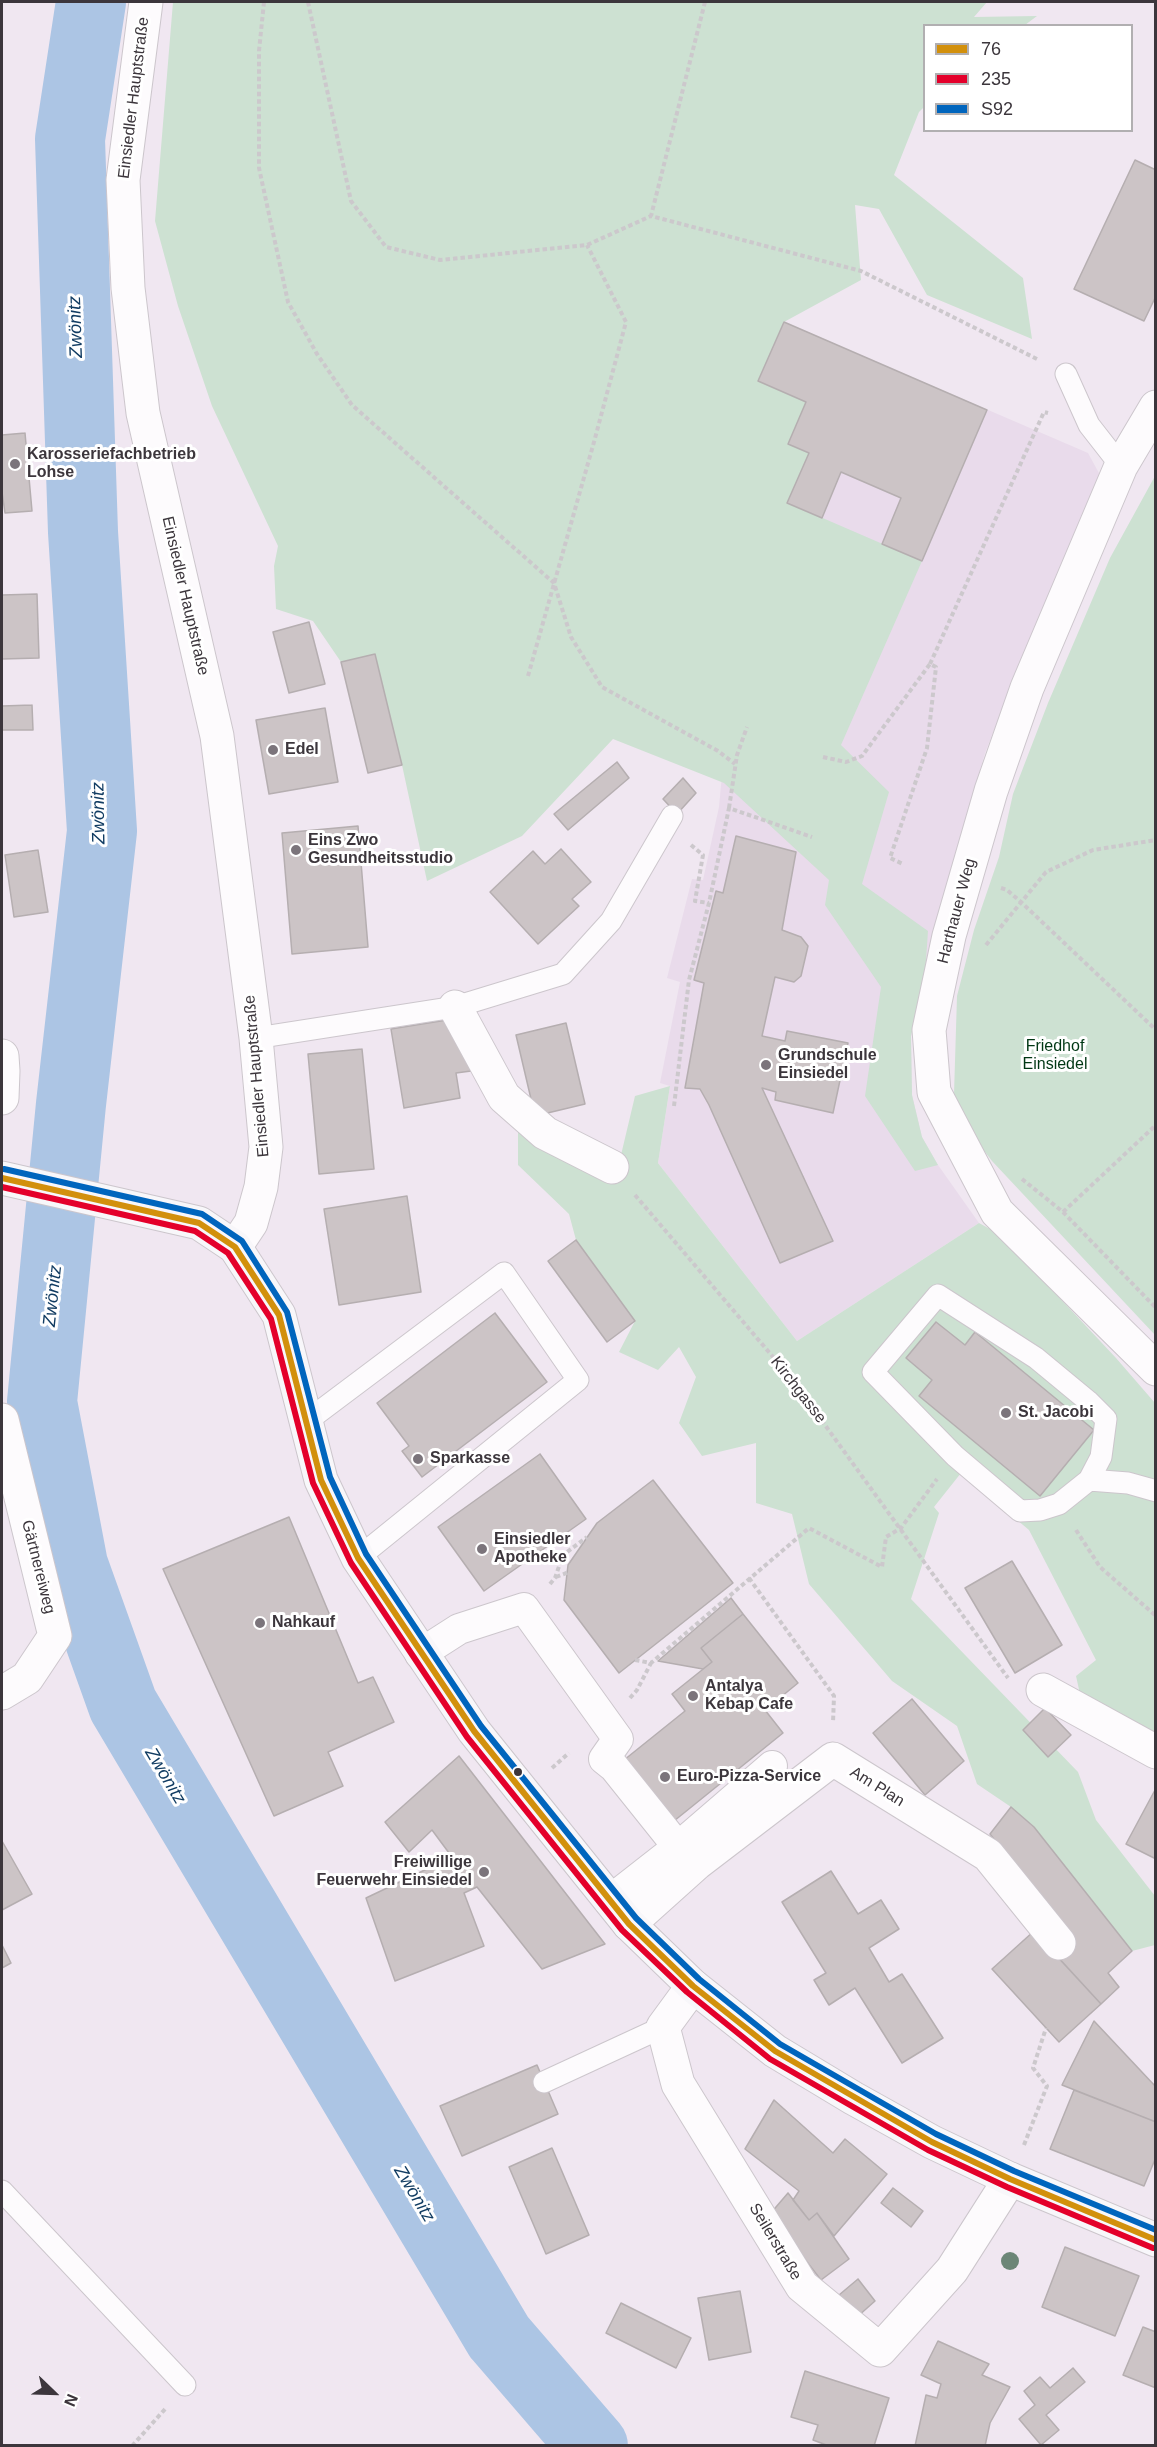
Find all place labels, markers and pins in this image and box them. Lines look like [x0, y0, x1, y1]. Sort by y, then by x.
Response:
place label: Karosseriefachbetrieb Lohse [27, 445, 196, 483]
marker: Karosseriefachbetrieb Lohse [8, 457, 22, 471]
place label: Edel [285, 740, 319, 760]
marker: Edel [266, 743, 280, 757]
place label: Eins Zwo Gesundheitsstudio [308, 831, 453, 869]
marker: Eins Zwo Gesundheitsstudio [289, 843, 303, 857]
place label: Grundschule Einsiedel [778, 1046, 877, 1084]
marker: Grundschule Einsiedel [759, 1058, 773, 1072]
place label: St. Jacobi [1018, 1403, 1094, 1423]
marker: St. Jacobi [999, 1406, 1013, 1420]
place label: Sparkasse [430, 1449, 510, 1469]
marker: Sparkasse [411, 1452, 425, 1466]
place label: Einsiedler Apotheke [494, 1530, 570, 1568]
marker: Einsiedler Apotheke [475, 1542, 489, 1556]
place label: Nahkauf [272, 1613, 335, 1633]
marker: Nahkauf [253, 1616, 267, 1630]
place label: Antalya Kebap Cafe [705, 1677, 793, 1715]
marker: Antalya Kebap Cafe [686, 1689, 700, 1703]
unlabelled marker [512, 1766, 524, 1778]
place label: Euro-Pizza-Service [677, 1767, 821, 1787]
marker: Euro-Pizza-Service [658, 1770, 672, 1784]
place label: Freiwillige Feuerwehr Einsiedel [316, 1853, 472, 1891]
marker: Freiwillige Feuerwehr Einsiedel [477, 1865, 491, 1879]

